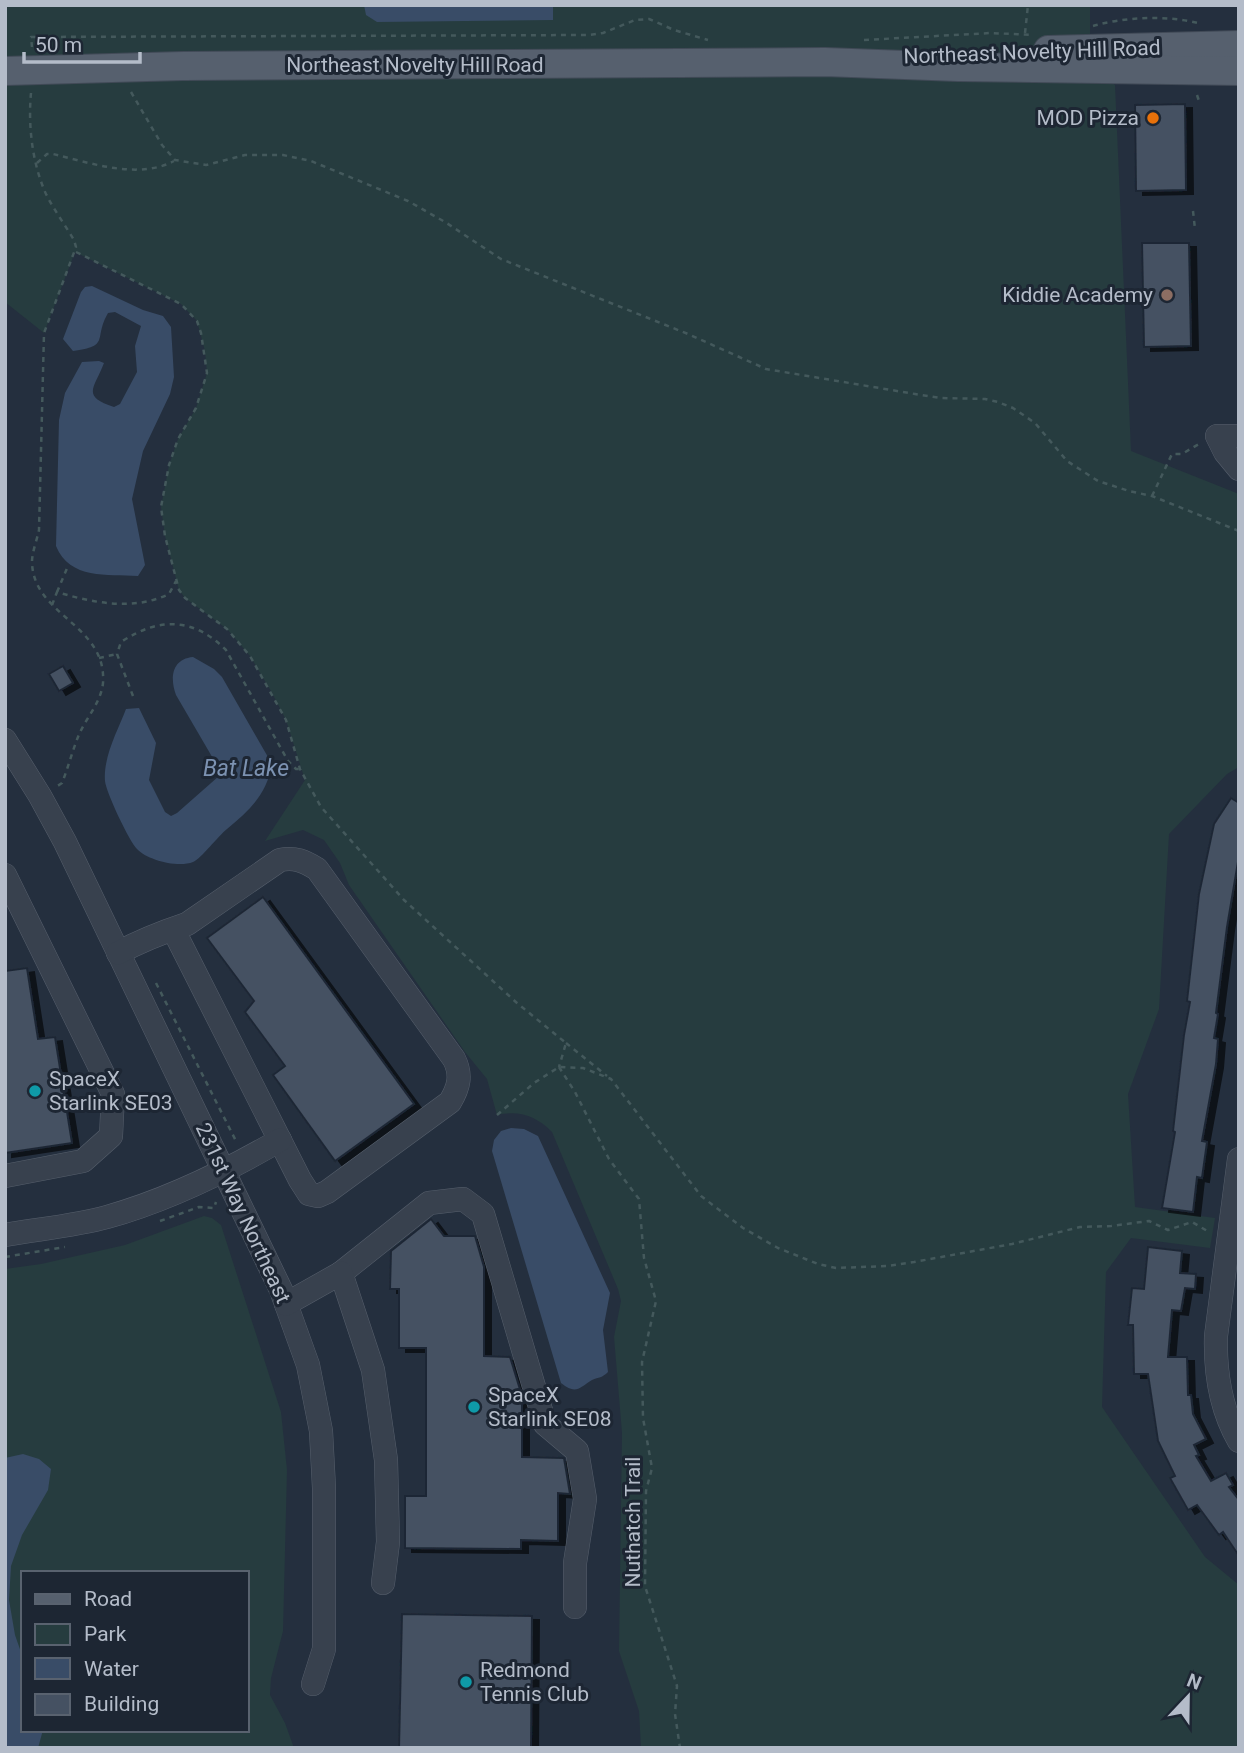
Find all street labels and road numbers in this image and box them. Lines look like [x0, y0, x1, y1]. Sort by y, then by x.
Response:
street label: Northeast Novelty Hill Road [903, 36, 1161, 68]
street label: Northeast Novelty Hill Road [286, 53, 544, 77]
street label: 231st Way Northeast [191, 1119, 295, 1307]
street label: Nuthatch Trail [621, 1457, 645, 1587]

